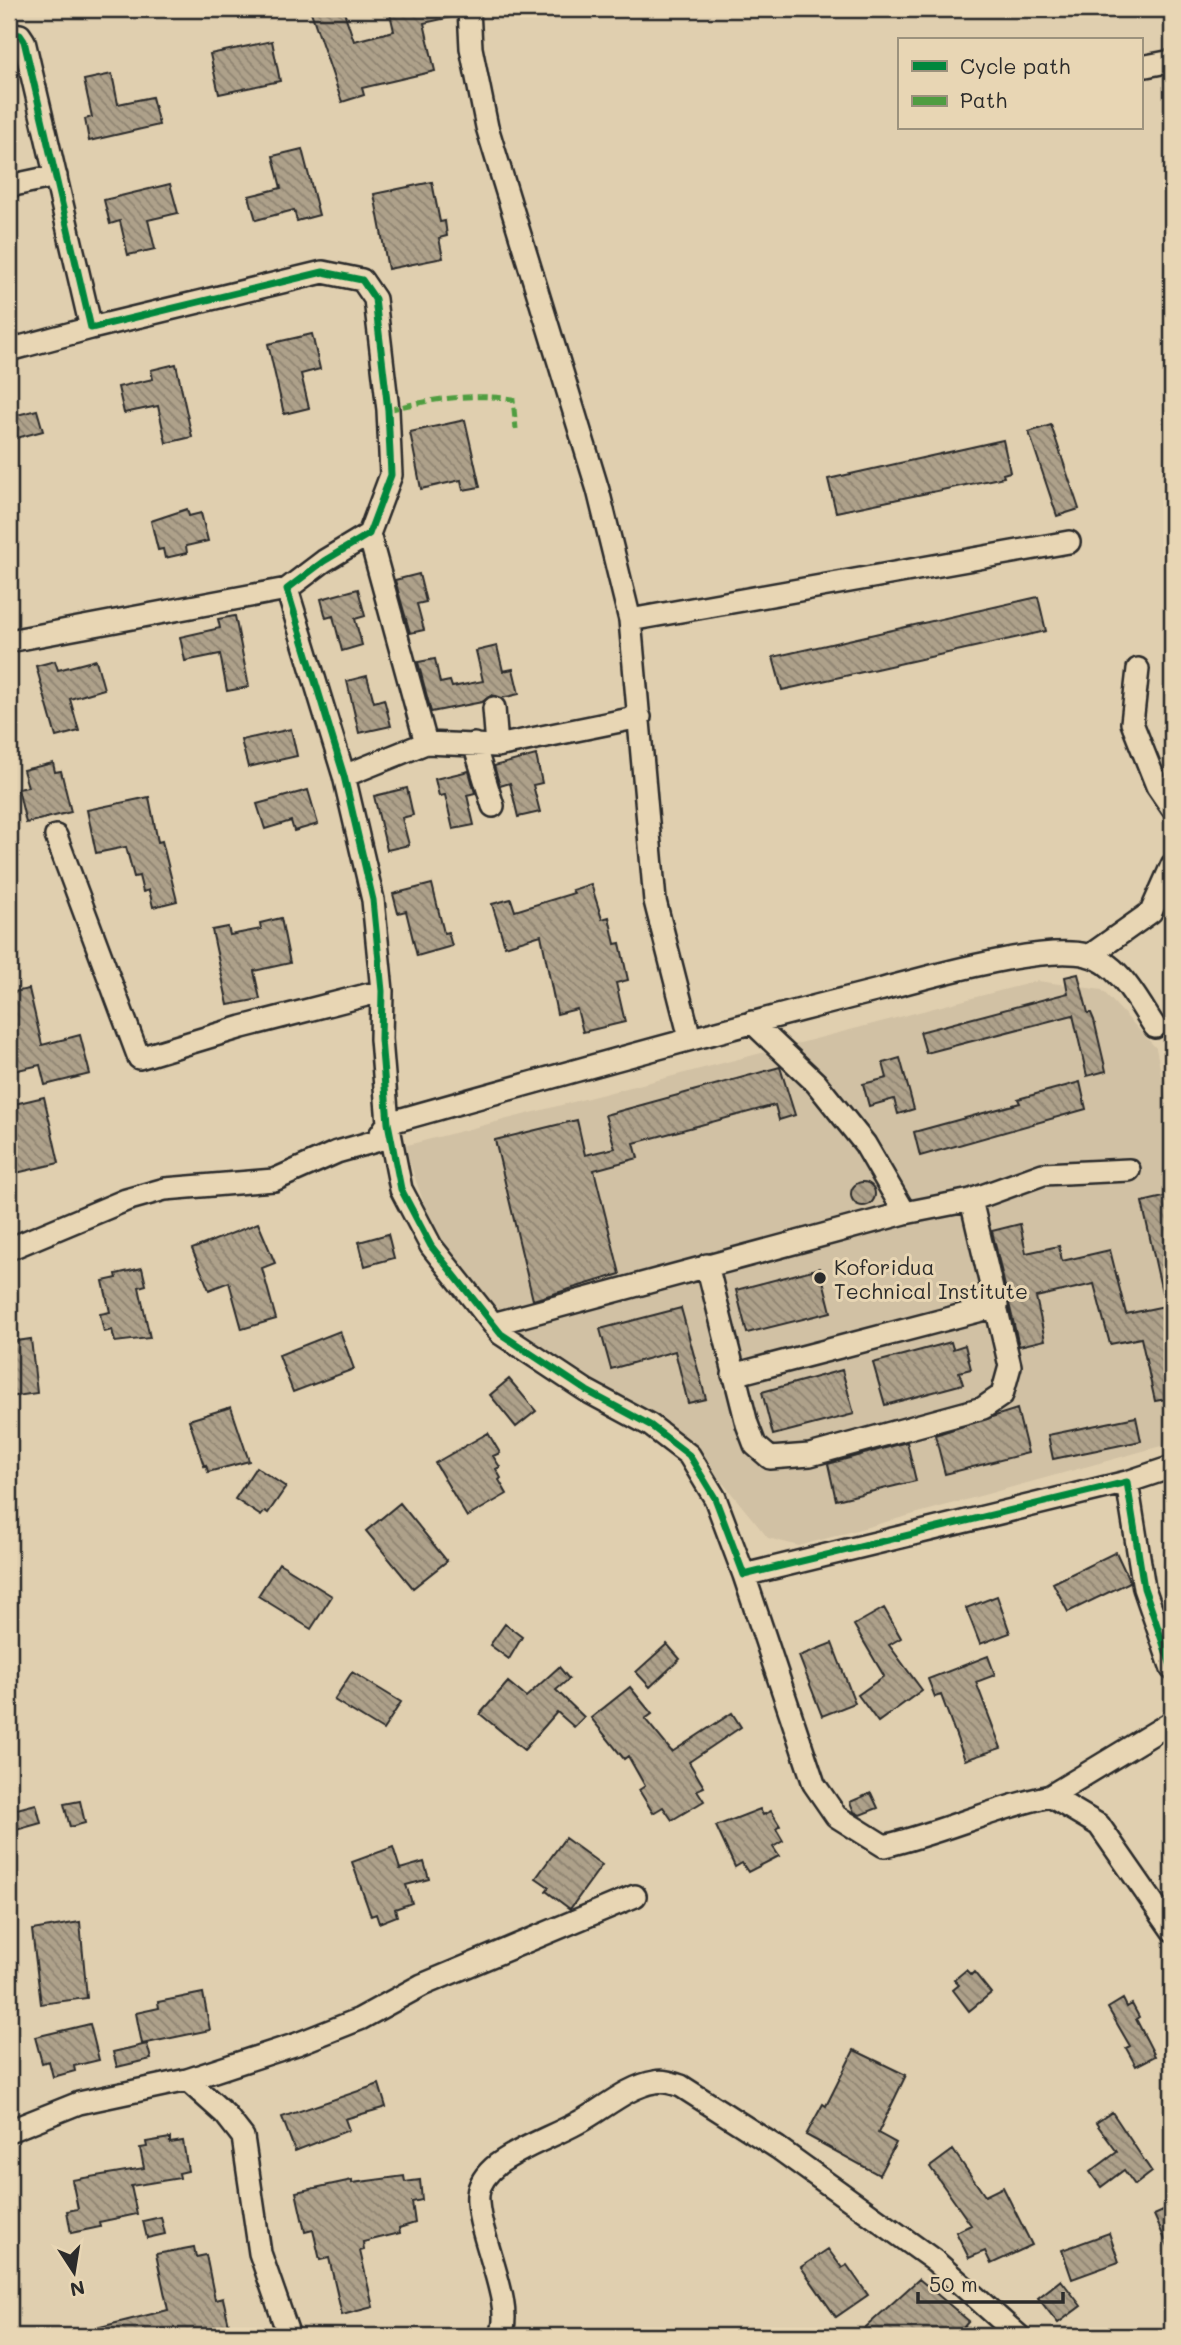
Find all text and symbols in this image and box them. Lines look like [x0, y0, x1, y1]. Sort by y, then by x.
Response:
legend [898, 38, 1142, 130]
text: Cycle path [960, 52, 1070, 79]
text: Path [960, 86, 1007, 113]
place label: Koforidua Technical Institute [834, 1253, 1028, 1304]
marker: Koforidua Technical Institute [812, 1270, 828, 1286]
north arrow [38, 2236, 108, 2306]
scale bar [918, 2261, 1064, 2305]
text: 50 m [929, 2270, 978, 2297]
text: N [68, 2275, 87, 2303]

